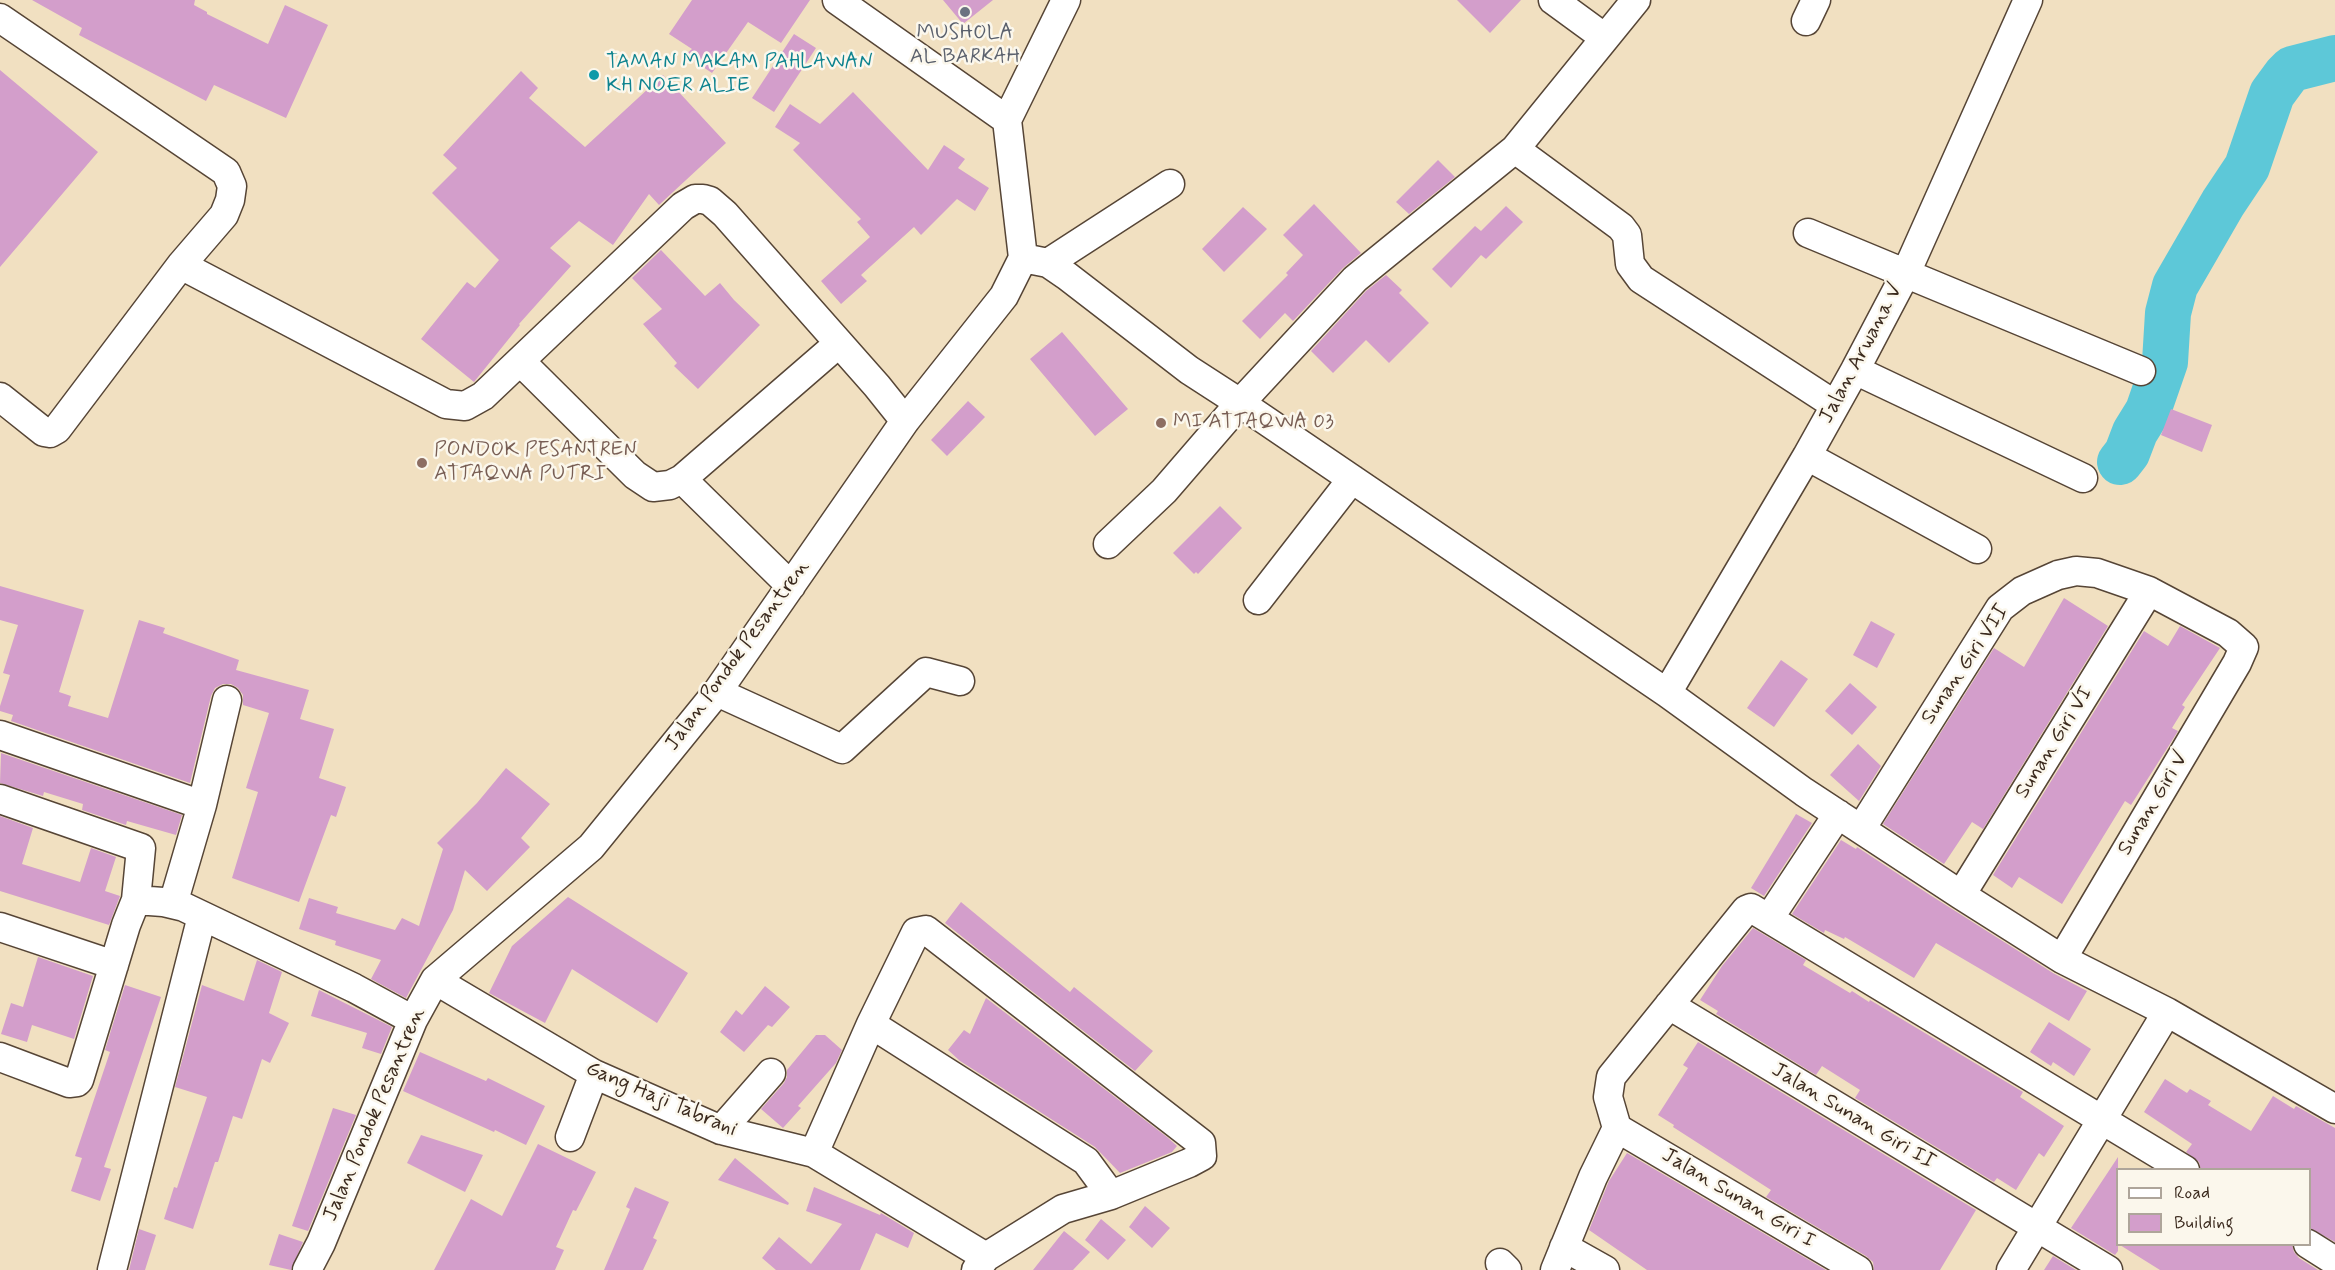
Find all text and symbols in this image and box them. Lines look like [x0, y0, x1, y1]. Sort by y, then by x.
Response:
marker: MUSHOLA AL BARKAH [958, 5, 972, 19]
place label: MUSHOLA AL BARKAH [910, 21, 1020, 71]
place label: TAMAN MAKAM PAHLAWAN KH NOER ALIE [606, 50, 873, 100]
marker: TAMAN MAKAM PAHLAWAN KH NOER ALIE [587, 68, 601, 82]
street label: Jalan Arwana V [1815, 280, 1909, 428]
place label: MI ATTAQWA 03 [1173, 410, 1334, 436]
marker: MI ATTAQWA 03 [1154, 416, 1168, 430]
place label: PONDOK PESANTREN ATTAQWA PUTRI [434, 438, 637, 488]
marker: PONDOK PESANTREN ATTAQWA PUTRI [415, 456, 429, 470]
street label: Jalan Pondok Pesantren [660, 556, 816, 756]
street label: Sunan Giri VII [1917, 600, 2015, 730]
street label: Sunan Giri VI [2011, 682, 2099, 804]
street label: Sunan Giri V [2113, 748, 2195, 860]
street label: Jalan Pondok Pesantren [319, 1004, 431, 1226]
street label: Gang Haji Tabrani [582, 1057, 740, 1143]
street label: Jalan Sunan Giri II [1767, 1058, 1939, 1176]
street label: Jalan Sunan Giri I [1657, 1143, 1819, 1255]
legend [2116, 1168, 2311, 1246]
text: Road [2174, 1181, 2210, 1205]
text: Building [2174, 1211, 2234, 1235]

